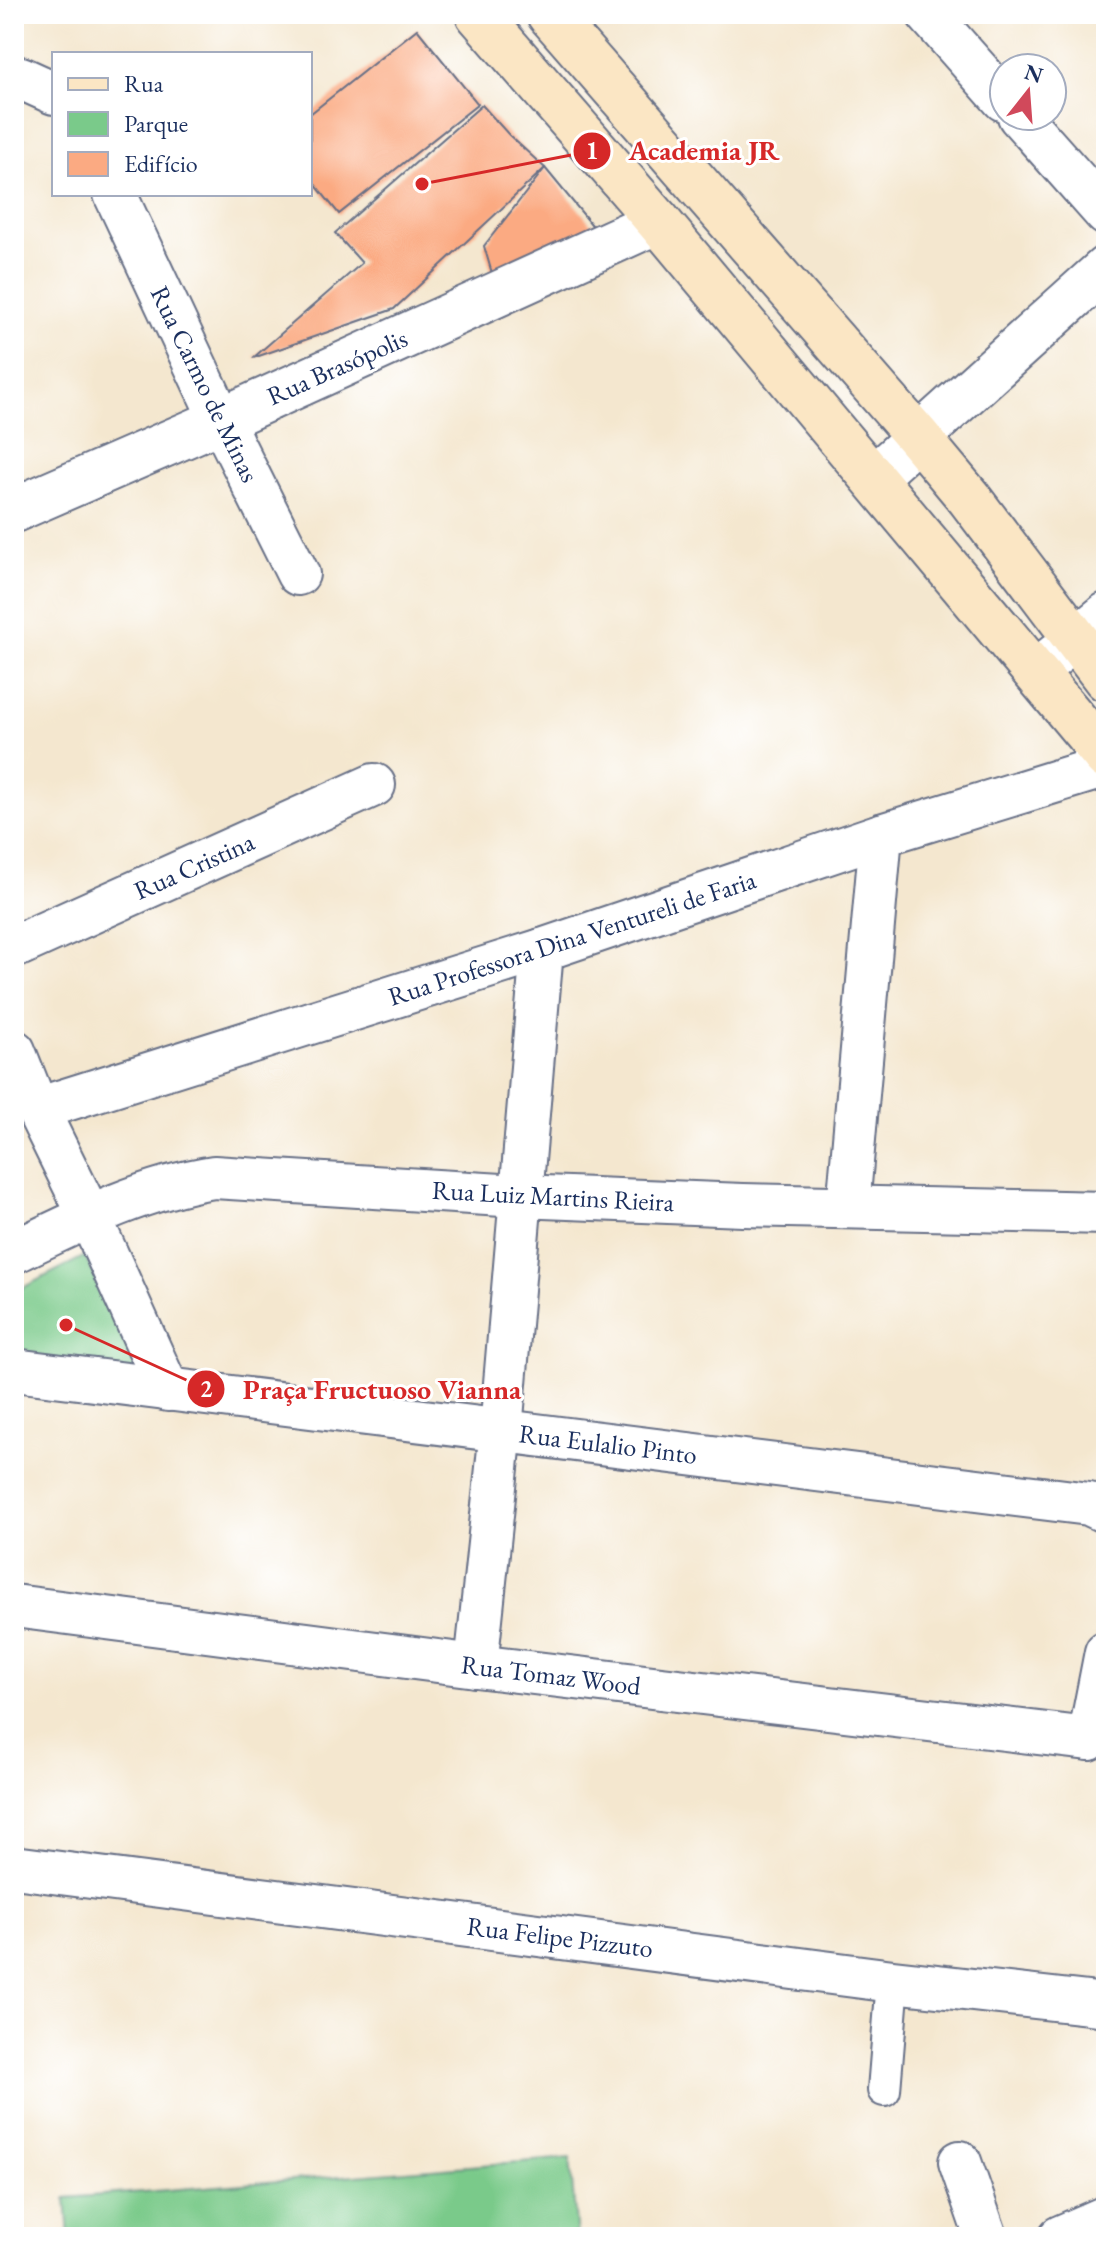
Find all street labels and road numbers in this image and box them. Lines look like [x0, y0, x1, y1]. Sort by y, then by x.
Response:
street label: Rua Carmo de Minas [143, 280, 267, 488]
street label: Rua Brasópolis [261, 321, 413, 413]
street label: Rua Cristina [128, 824, 260, 908]
street label: Rua Professora Dina Ventureli de Faria [384, 862, 761, 1014]
street label: Rua Luiz Martins Rieira [431, 1173, 676, 1219]
street label: Rua Eulalio Pinto [517, 1416, 699, 1472]
street label: Rua Tomaz Wood [459, 1647, 644, 1703]
street label: Rua Felipe Pizzuto [465, 1909, 655, 1965]

